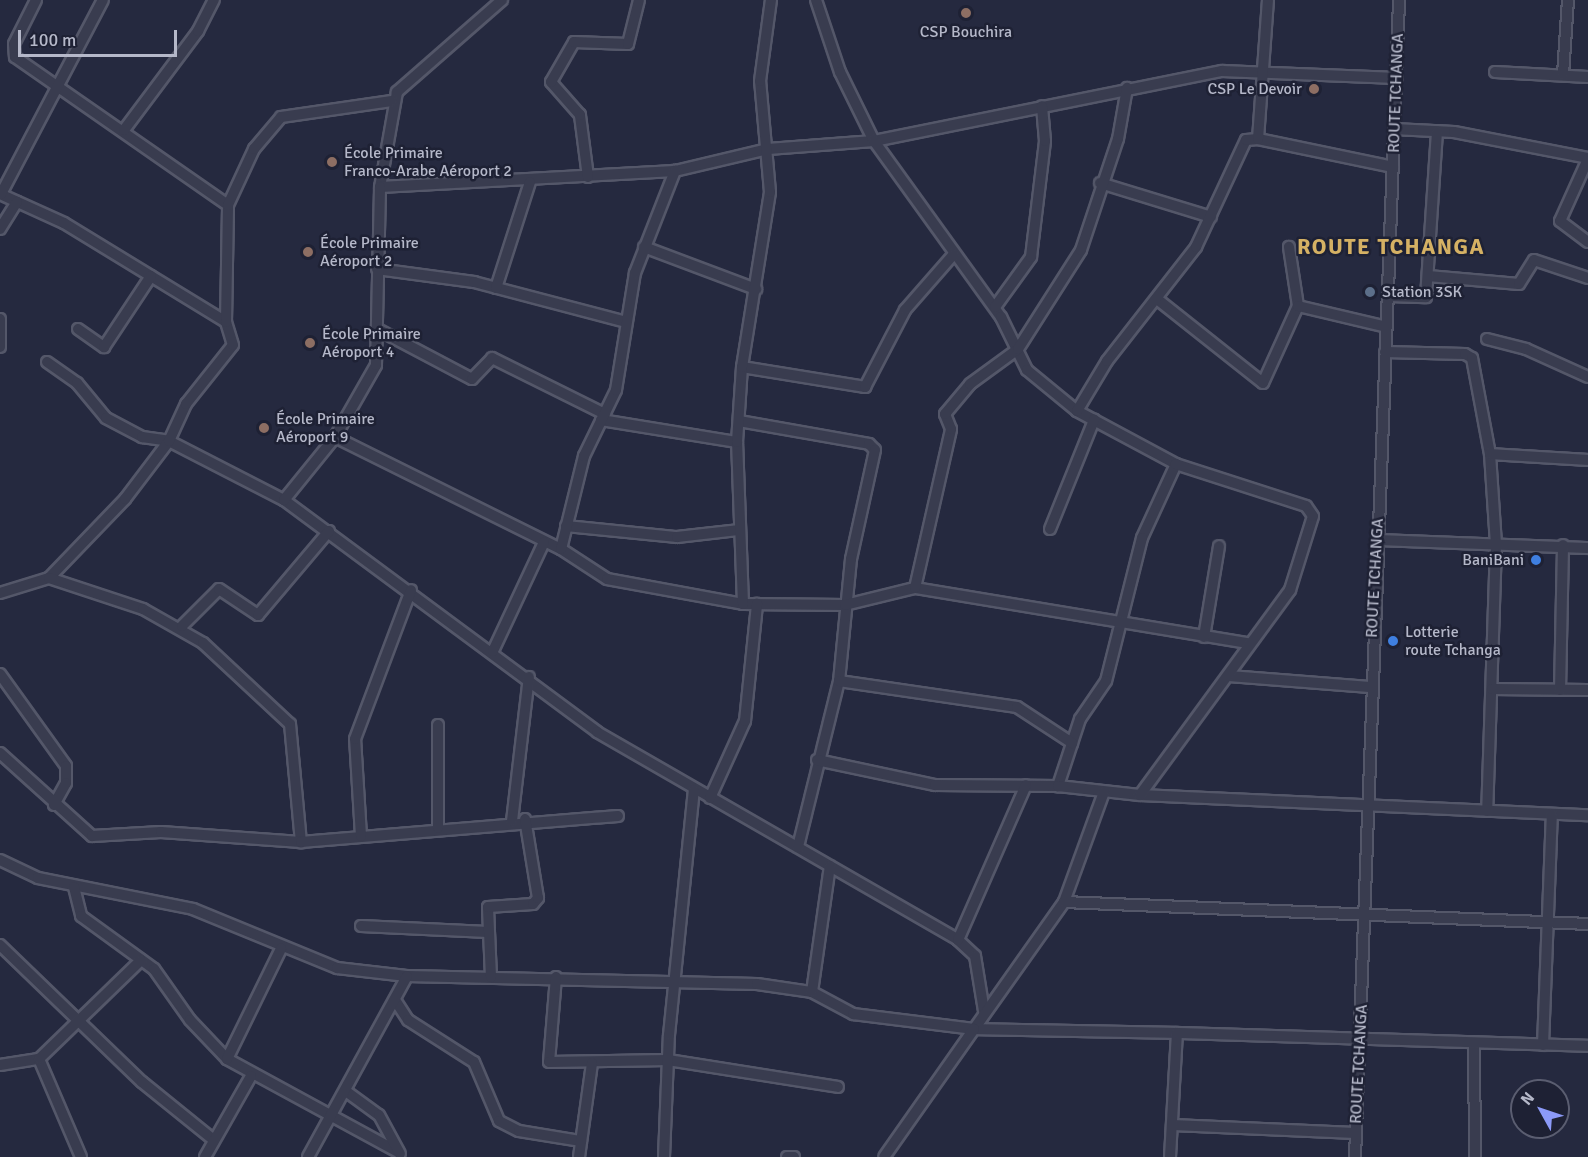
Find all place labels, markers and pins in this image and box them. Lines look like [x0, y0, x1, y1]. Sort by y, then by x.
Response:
marker: CSP Bouchira [959, 6, 973, 20]
place label: CSP Bouchira [920, 22, 1012, 42]
place label: CSP Le Devoir [1208, 79, 1302, 99]
marker: CSP Le Devoir [1307, 82, 1321, 96]
place label: École Primaire Franco-Arabe Aéroport 2 [344, 143, 512, 181]
marker: École Primaire Franco-Arabe Aéroport 2 [325, 155, 339, 169]
place label: École Primaire Aéroport 2 [320, 233, 419, 271]
marker: École Primaire Aéroport 2 [301, 245, 315, 259]
place label: Station 3SK [1382, 282, 1462, 302]
marker: Station 3SK [1363, 285, 1377, 299]
place label: École Primaire Aéroport 4 [322, 324, 421, 362]
marker: École Primaire Aéroport 4 [303, 336, 317, 350]
place label: École Primaire Aéroport 9 [276, 409, 375, 447]
marker: École Primaire Aéroport 9 [257, 421, 271, 435]
place label: BaniBani [1462, 550, 1524, 570]
marker: BaniBani [1529, 553, 1543, 567]
place label: Lotterie route Tchanga [1405, 622, 1501, 660]
marker: Lotterie route Tchanga [1386, 634, 1400, 648]

